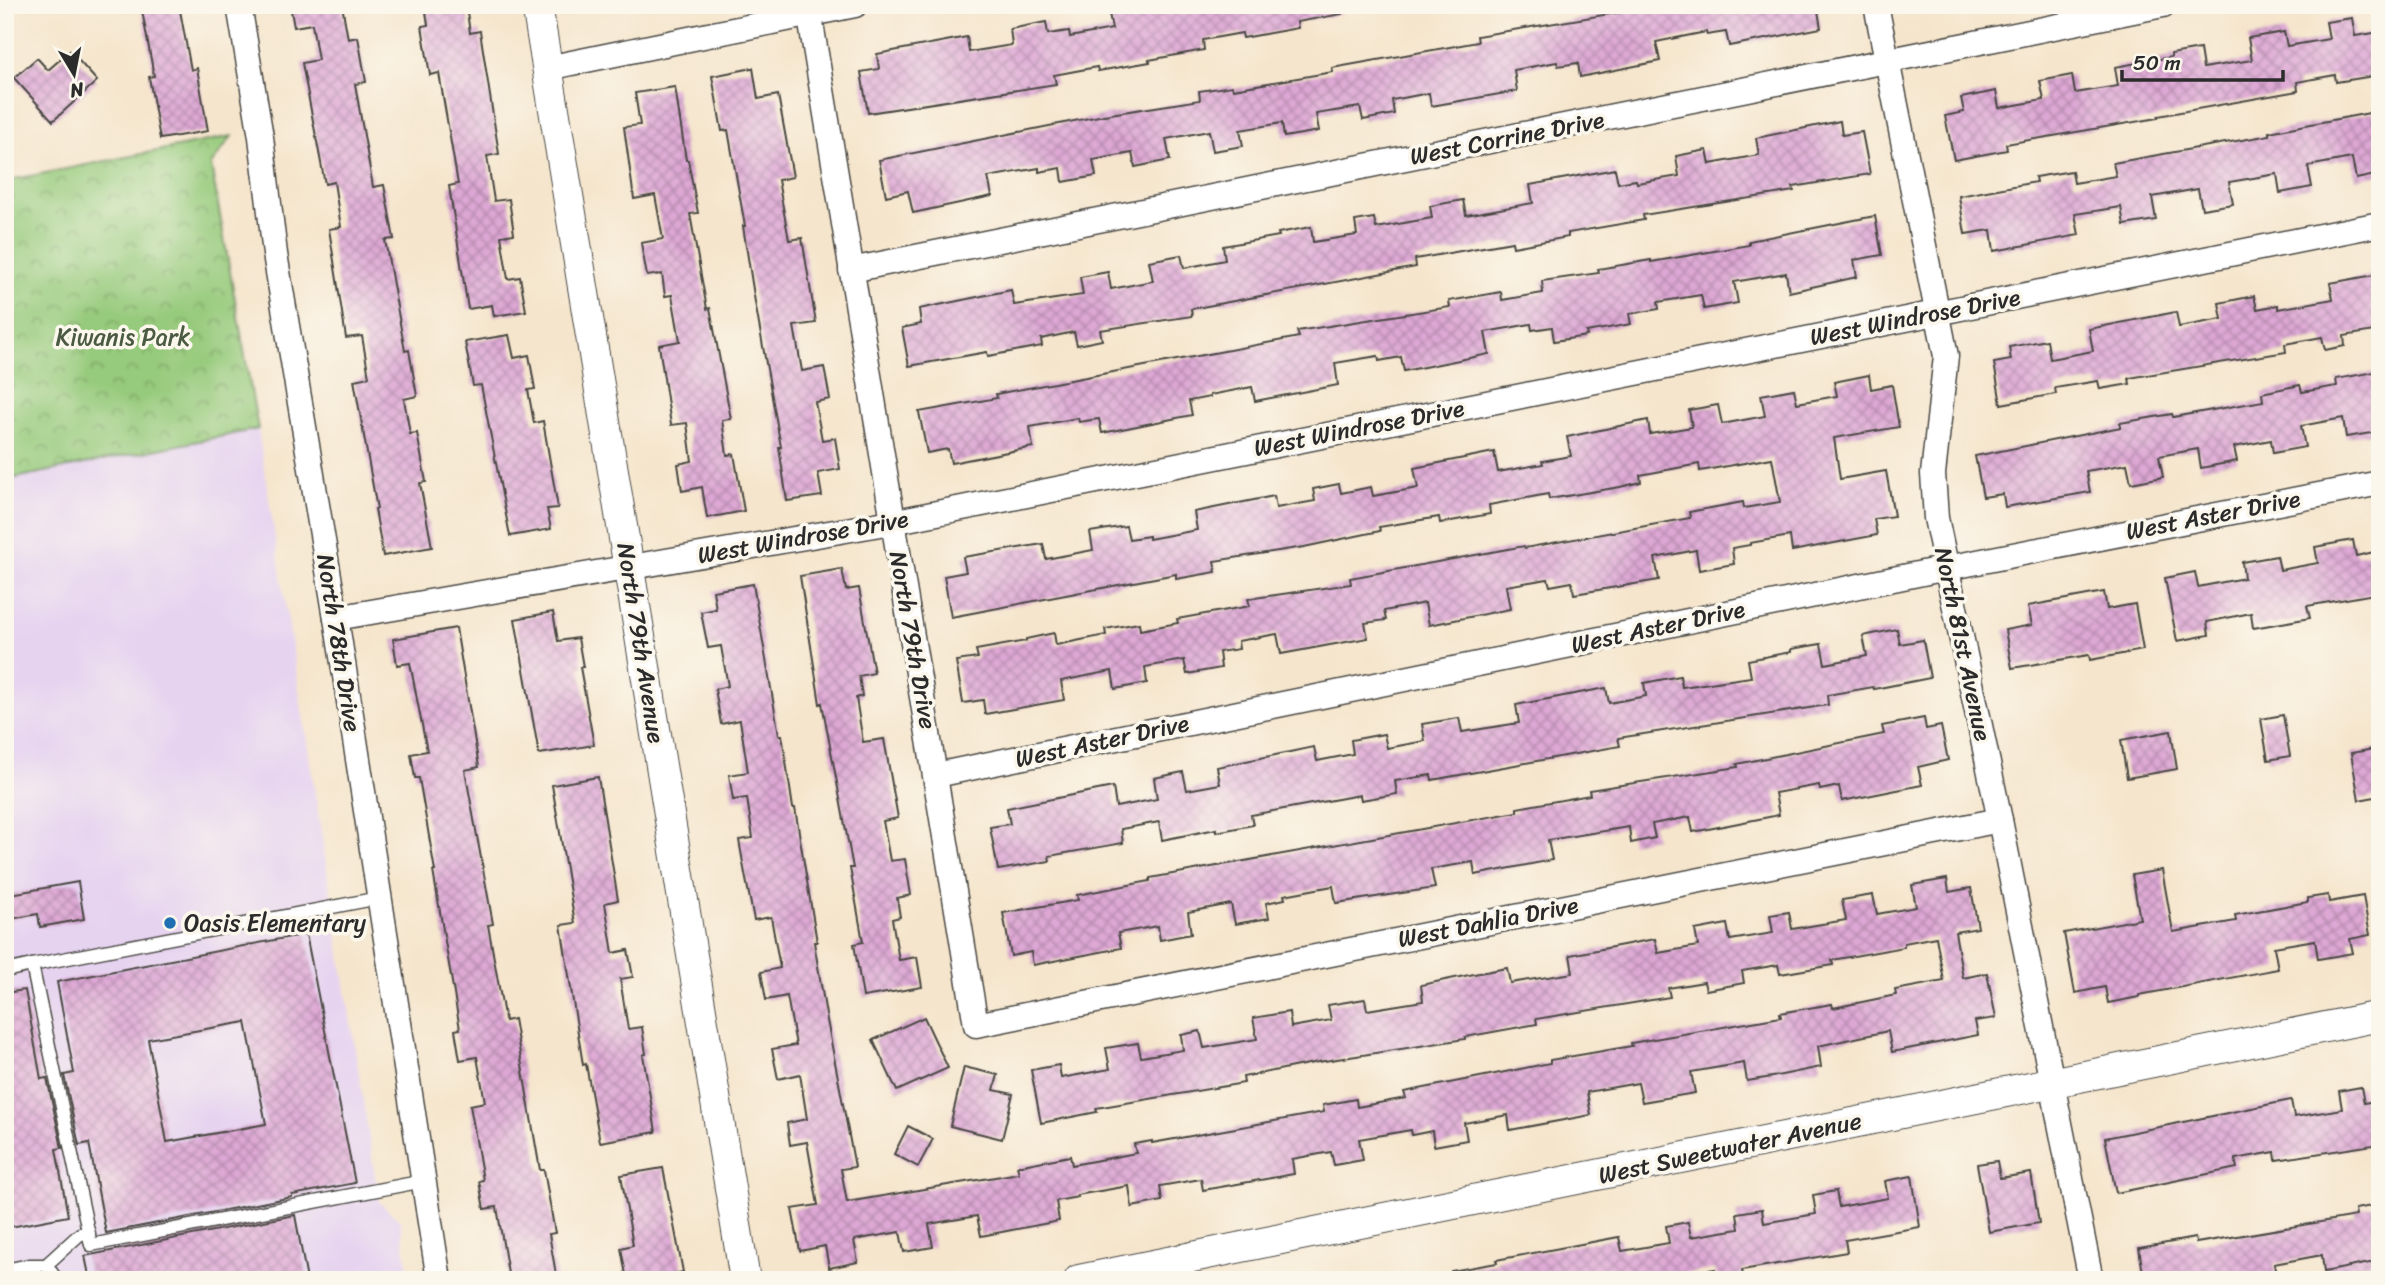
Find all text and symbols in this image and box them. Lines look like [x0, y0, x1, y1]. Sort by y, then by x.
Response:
north arrow [38, 38, 108, 108]
scale bar [2122, 38, 2284, 82]
text: 50 m [2133, 44, 2181, 82]
text: N [67, 73, 87, 108]
street label: West Corrine Drive [1406, 98, 1608, 177]
street label: West Windrose Drive [1806, 276, 2024, 358]
park label: Kiwanis Park [56, 316, 191, 358]
street label: West Windrose Drive [1250, 387, 1468, 469]
street label: West Aster Drive [2122, 477, 2304, 552]
street label: West Windrose Drive [694, 498, 912, 576]
street label: North 79th Avenue [604, 540, 678, 747]
street label: North 81st Avenue [1922, 543, 2004, 745]
street label: North 79th Drive [877, 548, 949, 732]
street label: North 78th Drive [304, 551, 374, 735]
street label: West Aster Drive [1567, 588, 1749, 666]
street label: West Aster Drive [1011, 702, 1193, 780]
street label: West Dahlia Drive [1394, 884, 1582, 960]
place label: Oasis Elementary [184, 902, 367, 944]
marker: Oasis Elementary [162, 915, 178, 931]
street label: West Sweetwater Avenue [1595, 1100, 1865, 1196]

